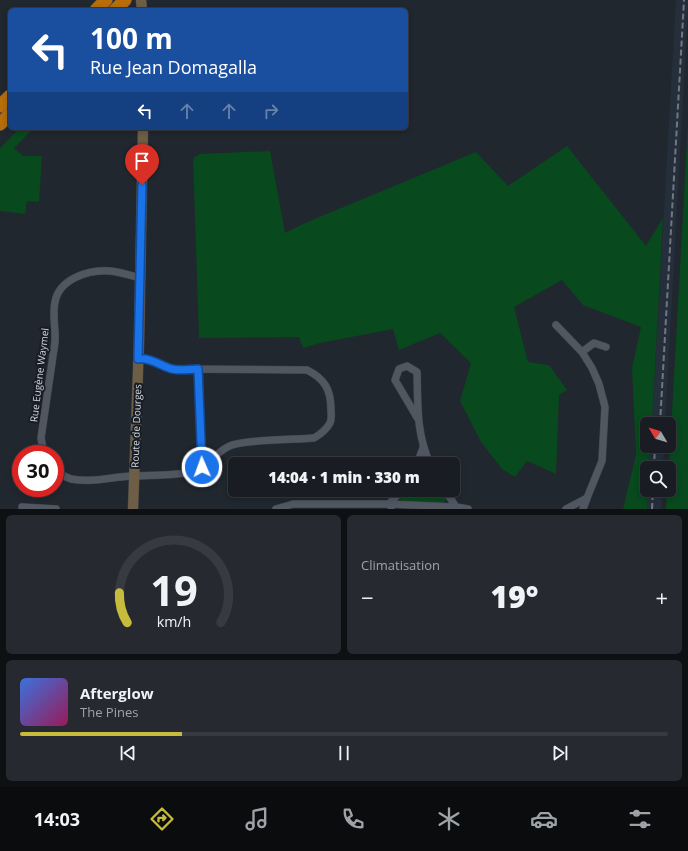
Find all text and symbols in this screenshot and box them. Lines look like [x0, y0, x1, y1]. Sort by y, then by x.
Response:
text: 100 m [90, 19, 173, 57]
icon: left [24, 24, 76, 76]
text: Rue Jean Domagalla [90, 55, 257, 79]
icon: left [134, 100, 156, 122]
icon: ahead [176, 100, 198, 122]
icon: ahead [218, 100, 240, 122]
icon: right [260, 100, 282, 122]
pin [125, 144, 159, 185]
icon: arrive [131, 150, 153, 172]
street label: Rue Eugène Waymel [26, 327, 52, 423]
street label: Route de Dourges [128, 384, 144, 468]
north arrow [640, 417, 676, 453]
map controls [640, 417, 676, 497]
speed limit sign: 30 [12, 445, 64, 497]
position arrow [181, 446, 223, 488]
button: search [640, 461, 676, 497]
text: 14:04 · 1 min · 330 m [268, 467, 420, 487]
text: Climatisation [361, 556, 440, 574]
text: 19 [150, 561, 197, 617]
text: 19° [491, 576, 538, 617]
text: − [361, 582, 374, 612]
text: + [655, 582, 668, 612]
text: km/h [156, 611, 191, 630]
text: Afterglow [80, 683, 154, 703]
text: The Pines [80, 703, 138, 721]
icon: previous [117, 742, 139, 764]
icon: pause [333, 742, 355, 764]
icon: next [549, 742, 571, 764]
icon: directions [148, 805, 176, 833]
icon: music [243, 805, 271, 833]
icon: phone [339, 805, 367, 833]
icon: climate [435, 805, 463, 833]
icon: car [530, 805, 558, 833]
icon: filters [626, 805, 654, 833]
text: 14:03 [34, 807, 80, 831]

